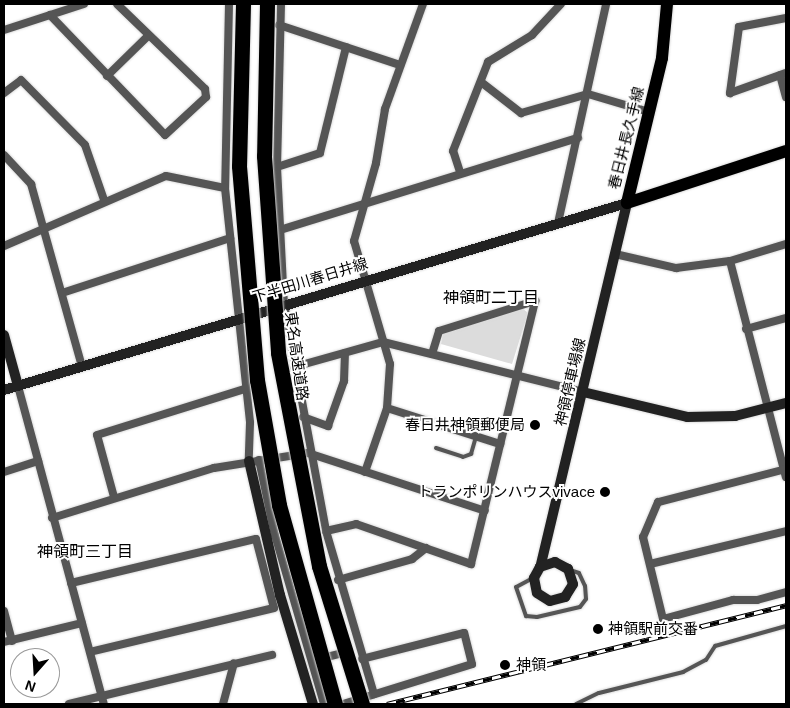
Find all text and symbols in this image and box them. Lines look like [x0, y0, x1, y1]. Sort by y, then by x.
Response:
street label: 春日井長久手線 [605, 85, 647, 191]
street label: 下半田川春日井線 [250, 254, 370, 306]
district label: 神領町二丁目 [443, 288, 539, 308]
street label: 東名高速道路 [282, 310, 312, 402]
street label: 神領停車場線 [551, 336, 589, 428]
place label: 春日井神領郵便局 [405, 416, 525, 434]
marker: 春日井神領郵便局 [529, 419, 541, 431]
place label: トランポリンハウスvivace [417, 483, 595, 501]
marker: トランポリンハウスvivace [599, 486, 611, 498]
district label: 神領町三丁目 [37, 542, 133, 562]
place label: 神領駅前交番 [608, 620, 698, 638]
marker: 神領駅前交番 [592, 623, 604, 635]
north arrow [10, 648, 60, 698]
place label: 神領 [516, 656, 546, 674]
marker: 神領 [498, 658, 512, 672]
text: N [23, 677, 38, 695]

